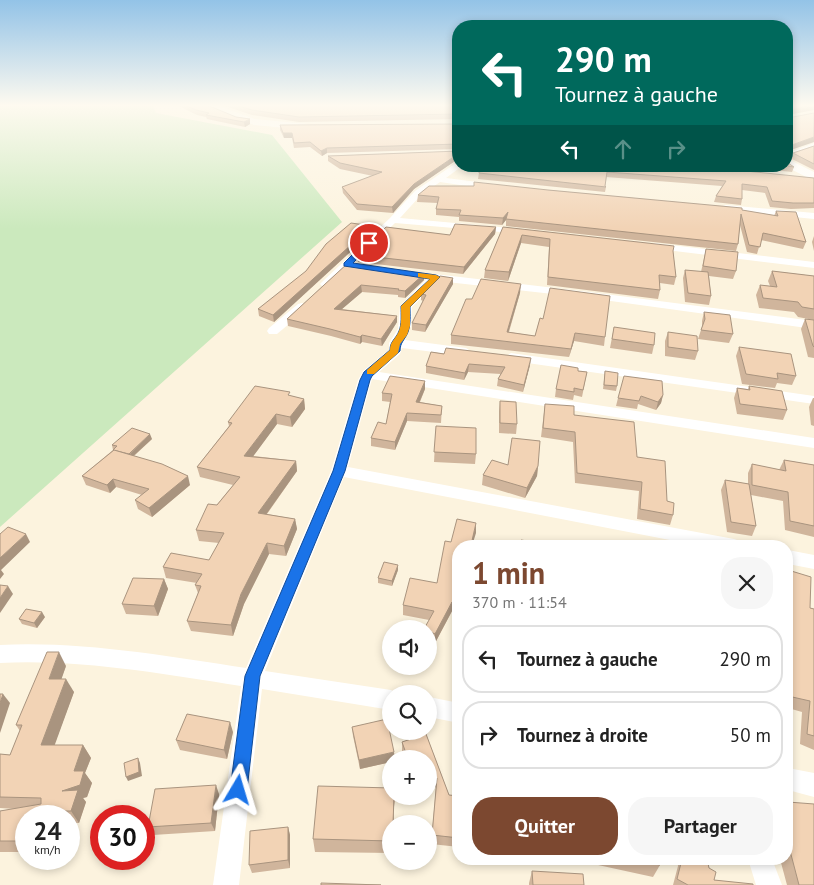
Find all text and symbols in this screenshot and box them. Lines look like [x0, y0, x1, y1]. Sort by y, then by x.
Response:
text: 290 m [555, 36, 652, 82]
icon: left [472, 40, 537, 105]
text: Tournez à gauche [555, 80, 718, 108]
icon: left [556, 135, 584, 163]
icon: ahead [609, 135, 637, 163]
icon: right [662, 135, 690, 163]
pin [348, 222, 390, 264]
icon: arrive [355, 229, 383, 257]
text: 1 min [472, 553, 545, 592]
button: close [721, 557, 773, 609]
text: 370 m · 11:54 [472, 592, 567, 612]
map controls [382, 620, 437, 870]
button: sound [382, 620, 437, 675]
icon: left [474, 645, 502, 673]
text: Tournez à gauche [517, 647, 658, 671]
text: 290 m [719, 647, 771, 671]
button: search [382, 685, 437, 740]
icon: right [474, 721, 502, 749]
text: Tournez à droite [517, 723, 648, 747]
text: 50 m [730, 723, 771, 747]
button: + [382, 750, 437, 805]
position arrow [211, 763, 263, 815]
button: Quitter [472, 797, 618, 855]
button: Partager [628, 797, 773, 855]
speed limit sign: 30 [90, 805, 155, 870]
text: 24 [33, 815, 62, 847]
button: − [382, 815, 437, 870]
text: km/h [34, 842, 61, 857]

